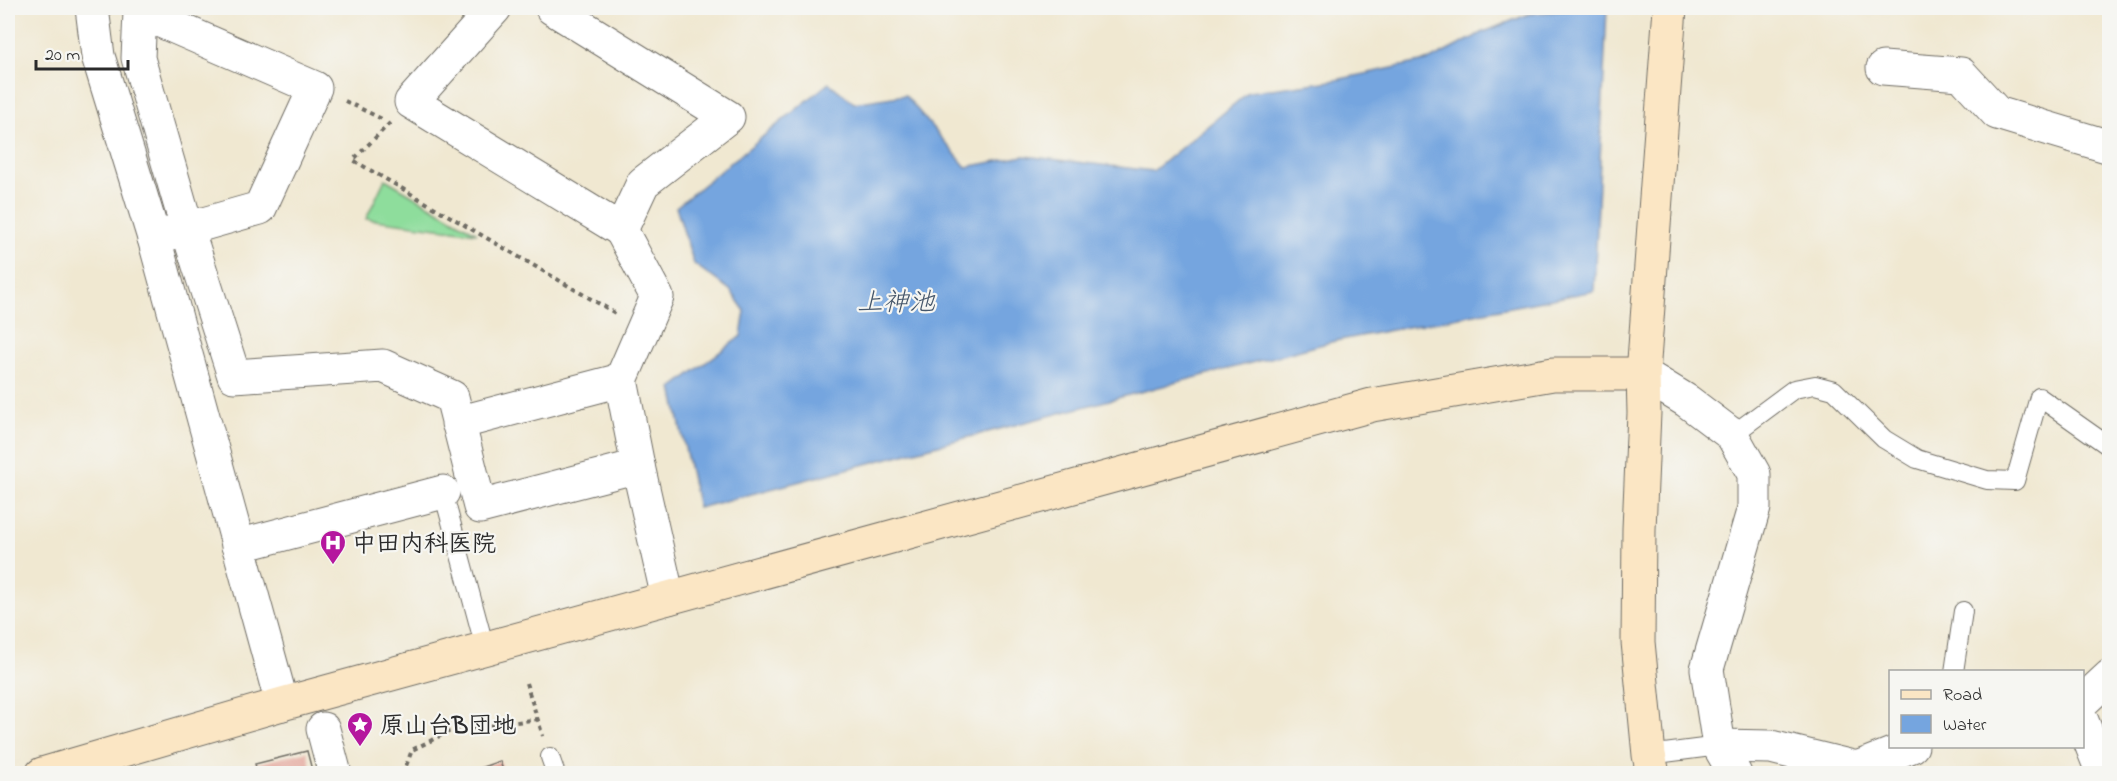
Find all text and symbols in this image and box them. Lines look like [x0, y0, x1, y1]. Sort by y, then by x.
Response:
scale bar [36, 33, 128, 71]
text: 20 m [45, 43, 80, 69]
water label: 上神池 [857, 285, 936, 323]
hospital icon: 中田内科医院 [318, 528, 348, 566]
place label: 中田内科医院 [352, 528, 496, 563]
legend [1889, 670, 2084, 748]
text: Road [1943, 683, 1982, 709]
place icon: 原山台B団地 [345, 710, 375, 748]
place label: 原山台B団地 [380, 710, 516, 745]
text: Water [1943, 713, 1987, 739]

